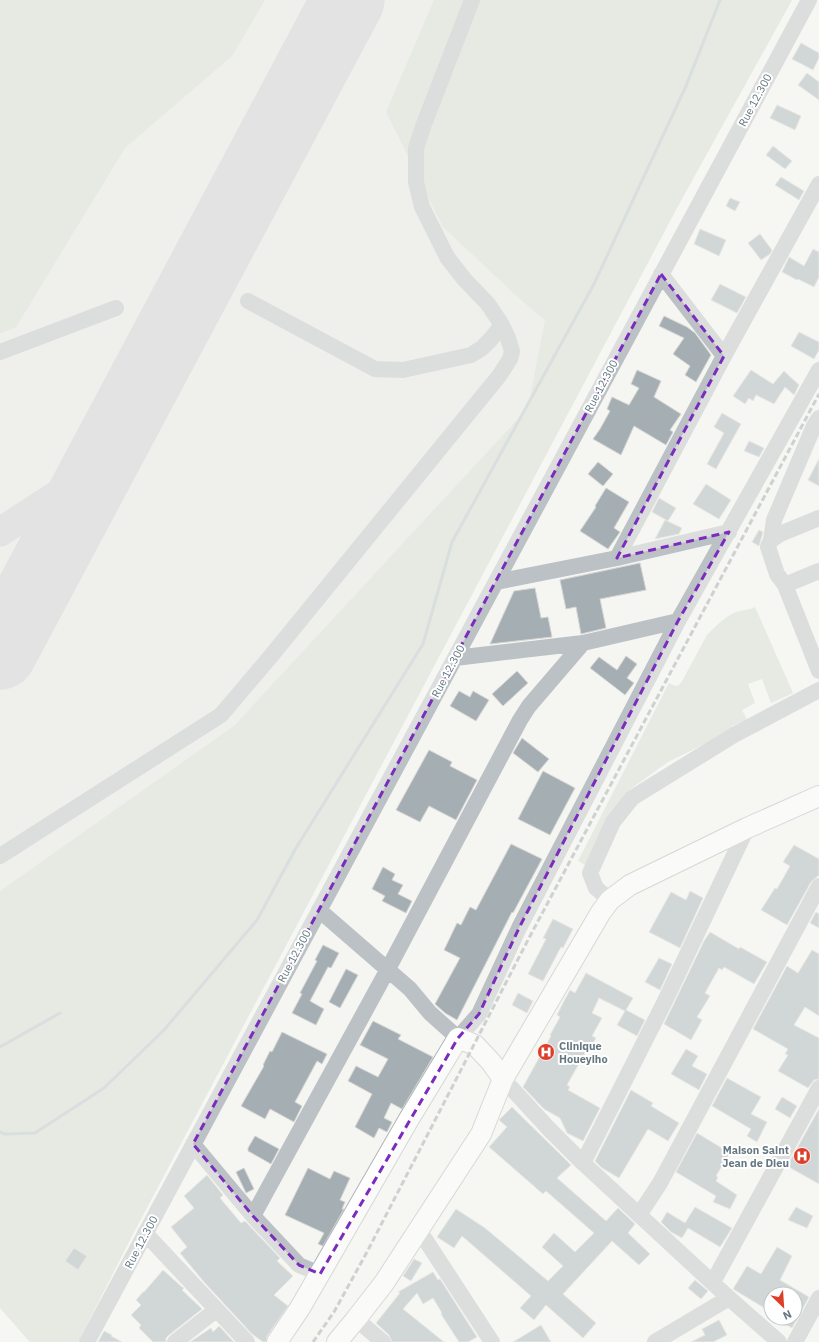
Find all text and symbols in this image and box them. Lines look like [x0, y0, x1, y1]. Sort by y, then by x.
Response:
street label: Rue 12.300 [735, 71, 775, 129]
street label: Rue 12.300 [581, 357, 621, 415]
street label: Rue 12.300 [428, 642, 468, 700]
street label: Rue 12.300 [274, 927, 314, 985]
place label: Clinique Houeyiho [559, 1039, 608, 1066]
hospital icon: Clinique Houeyiho [536, 1042, 556, 1062]
place label: Maison Saint Jean de Dieu [722, 1143, 789, 1170]
hospital icon: Maison Saint Jean de Dieu [792, 1146, 812, 1166]
street label: Rue 12.300 [121, 1213, 161, 1271]
north arrow [763, 1286, 803, 1326]
text: N [781, 1307, 794, 1323]

